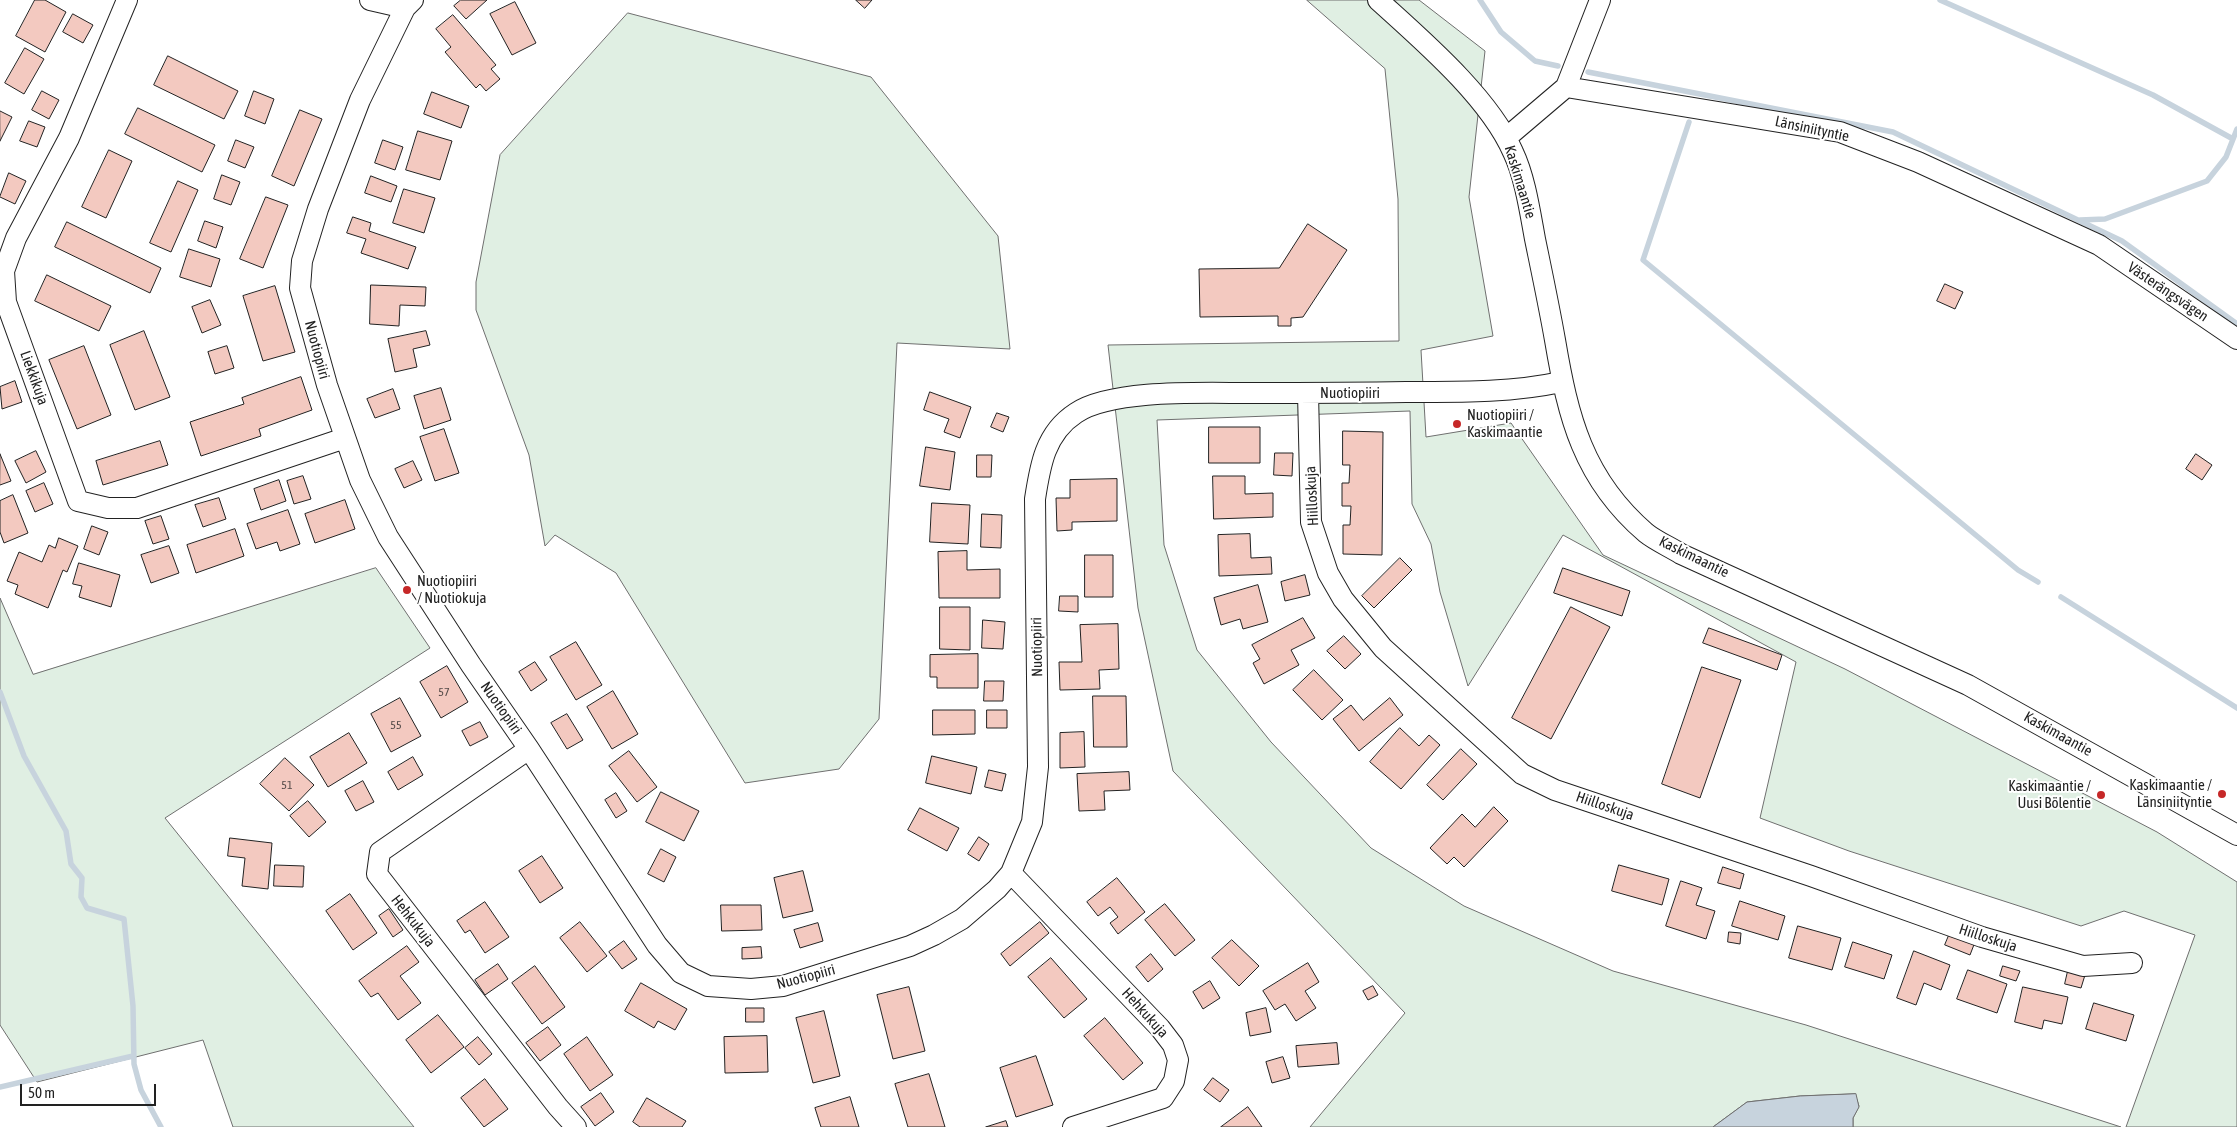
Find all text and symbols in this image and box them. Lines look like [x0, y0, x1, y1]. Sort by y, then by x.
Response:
street label: Länsiniityntie [1773, 112, 1851, 146]
street label: Kaskimaantie [1500, 143, 1540, 221]
street label: Västerängsvägen [2124, 258, 2212, 326]
street label: Nuotiopiiri [301, 319, 333, 381]
street label: Liekkikuja [16, 348, 52, 408]
street label: Nuotiopiiri [1320, 384, 1380, 402]
place label: Nuotiopiiri / Kaskimaantie [1467, 406, 1543, 441]
marker: Nuotiopiiri / Kaskimaantie [1451, 418, 1463, 430]
street label: Hiilloskuja [1301, 466, 1323, 526]
street label: Kaskimaantie [1656, 532, 1732, 582]
place label: Nuotiopiiri / Nuotiokuja [417, 572, 486, 607]
marker: Nuotiopiiri / Nuotiokuja [401, 584, 413, 596]
street label: Nuotiopiiri [1027, 617, 1047, 677]
street label: Nuotiopiiri [476, 678, 526, 738]
house number: 57 [438, 685, 450, 699]
street label: Kaskimaantie [2021, 708, 2095, 760]
house number: 55 [390, 718, 402, 732]
place label: Kaskimaantie / Länsiniityntie [2129, 776, 2212, 811]
place label: Kaskimaantie / Uusi Bölentie [2008, 777, 2091, 812]
house number: 51 [281, 778, 293, 792]
street label: Hiilloskuja [1574, 788, 1636, 824]
marker: Kaskimaantie / Länsiniityntie [2216, 788, 2228, 800]
marker: Kaskimaantie / Uusi Bölentie [2095, 789, 2107, 801]
street label: Hehkukuja [387, 891, 439, 951]
street label: Hiilloskuja [1957, 920, 2019, 956]
street label: Nuotiopiiri [775, 961, 837, 993]
street label: Hehkukuja [1118, 984, 1172, 1042]
scale bar [22, 1074, 159, 1106]
text: 50 m [28, 1084, 55, 1101]

